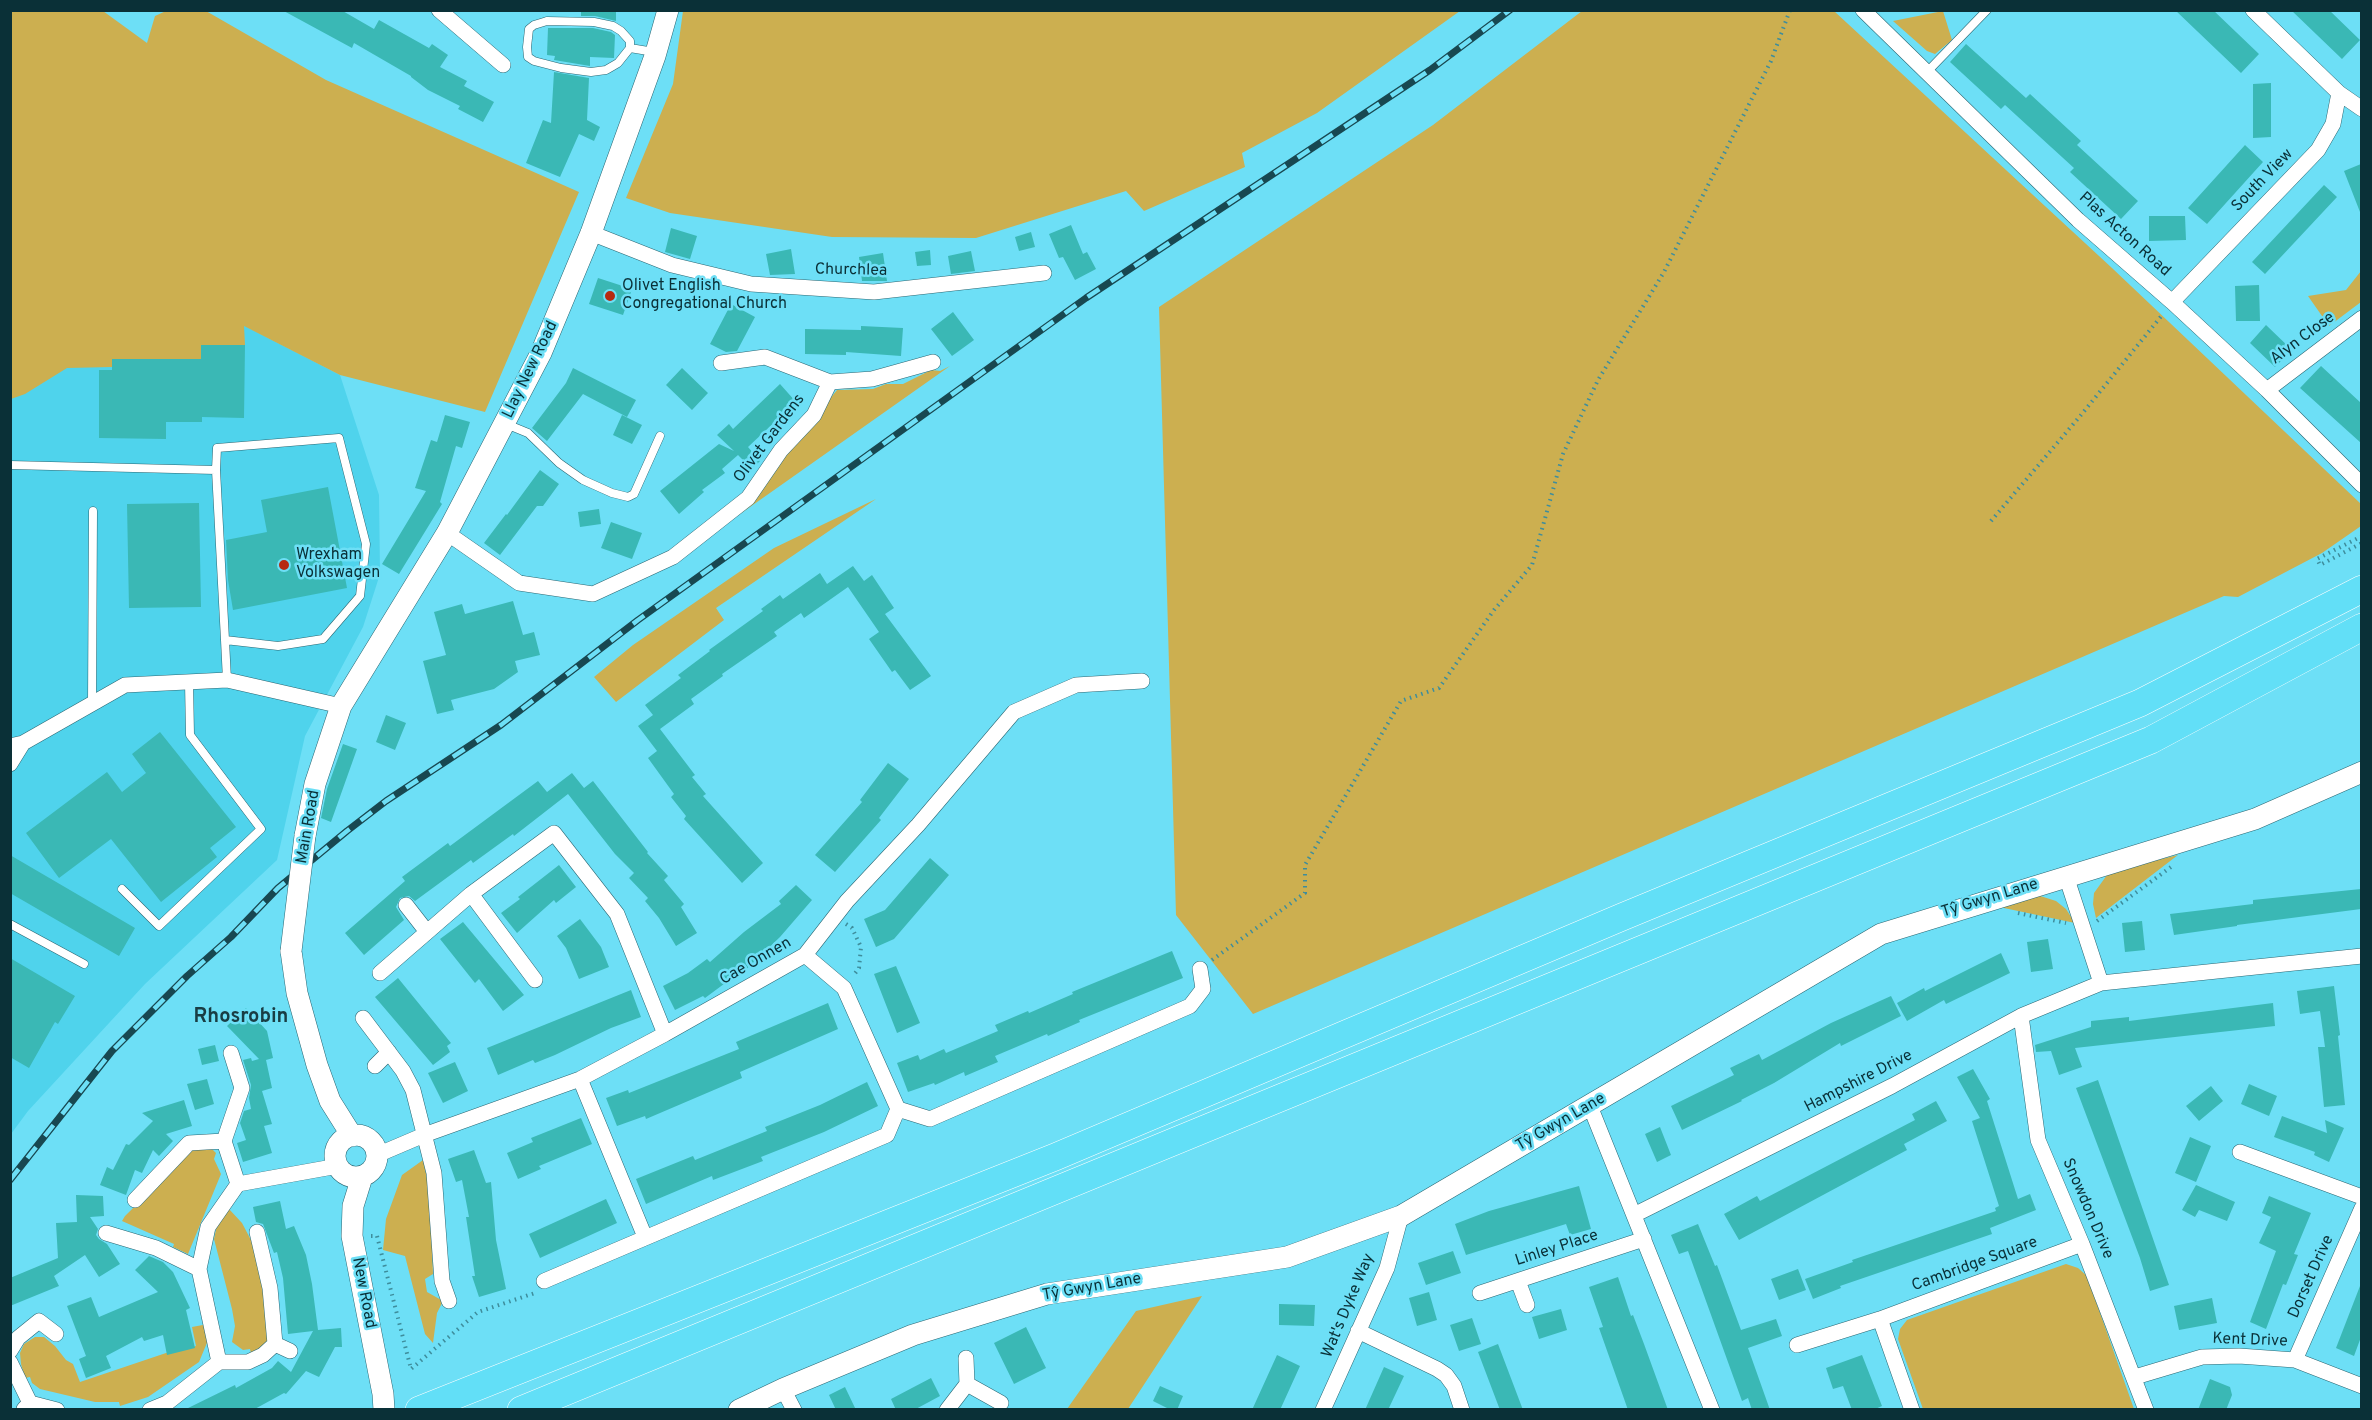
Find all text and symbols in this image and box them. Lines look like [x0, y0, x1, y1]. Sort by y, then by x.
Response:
street label: South View [2228, 146, 2298, 216]
street label: Plas Acton Road [2074, 189, 2174, 281]
street label: Churchlea [815, 261, 887, 281]
place label: Olivet English Congregational Church [622, 277, 787, 315]
marker: Olivet English Congregational Church [603, 289, 617, 303]
street label: Alyn Close [2267, 309, 2339, 369]
street label: Llay New Road [499, 318, 563, 422]
street label: Olivet Gardens [730, 391, 810, 487]
place label: Wrexham Volkswagen [296, 546, 380, 584]
marker: Wrexham Volkswagen [277, 558, 291, 572]
street label: Main Road [293, 789, 325, 865]
street label: Tŷ Gwyn Lane [1939, 875, 2041, 923]
street label: Cae Onnen [717, 934, 795, 990]
district label: Rhosrobin [194, 1006, 288, 1030]
street label: Hampshire Drive [1802, 1047, 1916, 1117]
street label: Tŷ Gwyn Lane [1513, 1090, 1609, 1156]
street label: Snowdon Drive [2057, 1156, 2117, 1262]
street label: Linley Place [1513, 1227, 1601, 1271]
street label: Dorset Drive [2285, 1232, 2339, 1322]
street label: Cambridge Square [1910, 1233, 2040, 1297]
street label: Wat's Dyke Way [1318, 1251, 1380, 1361]
street label: New Road [347, 1256, 379, 1330]
street label: Tŷ Gwyn Lane [1041, 1270, 1143, 1306]
street label: Kent Drive [2212, 1330, 2288, 1352]

